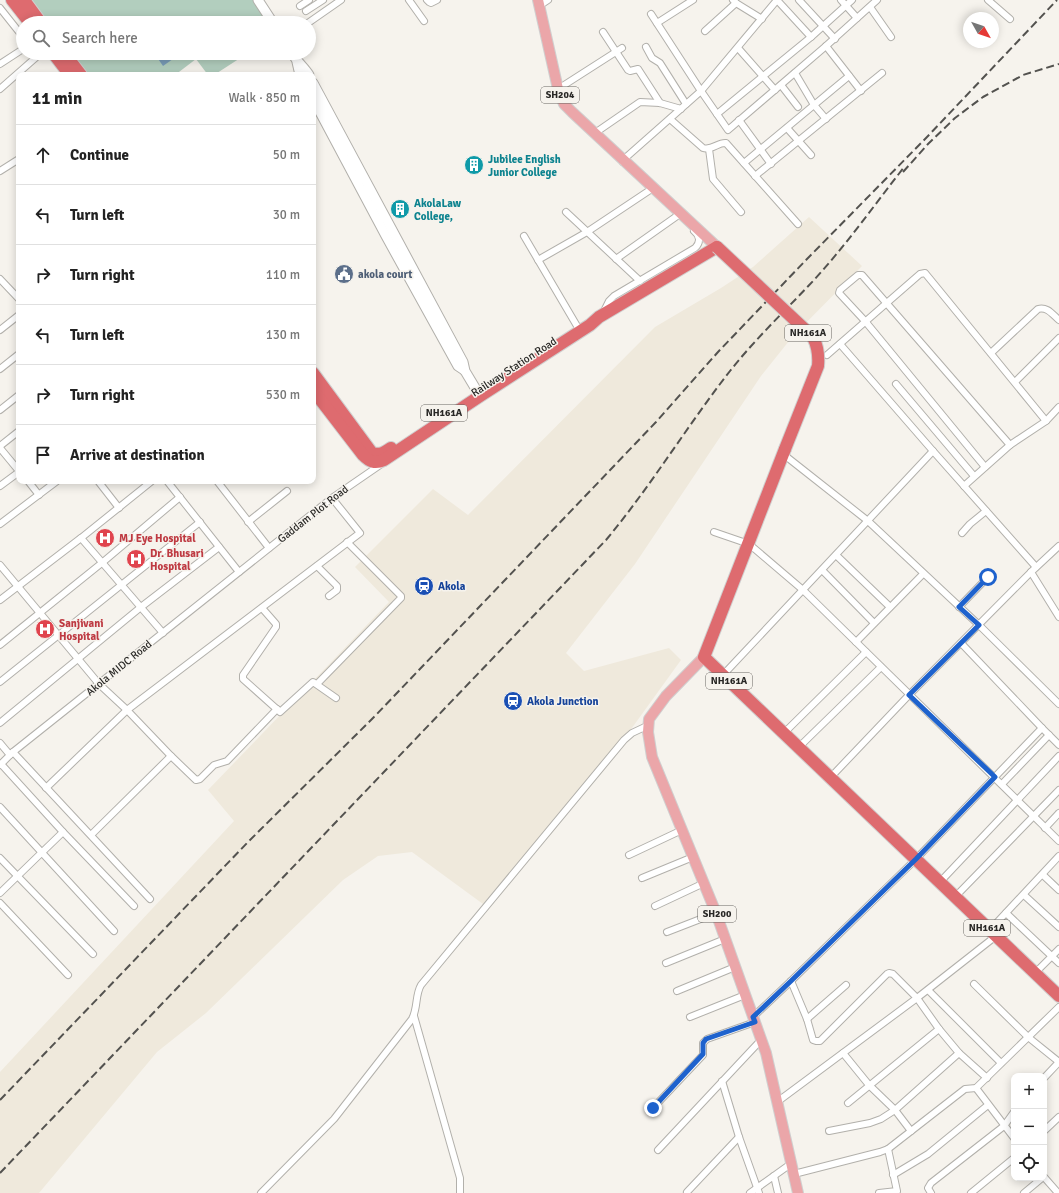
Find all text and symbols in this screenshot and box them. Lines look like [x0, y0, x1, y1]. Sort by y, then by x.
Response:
north arrow [963, 12, 999, 48]
search box [16, 16, 316, 60]
icon: search [30, 27, 52, 49]
text: Search here [62, 29, 138, 47]
road number: SH204 [541, 87, 579, 103]
text: 11 min [32, 88, 82, 109]
text: Walk · 850 m [229, 90, 300, 106]
icon: ahead [32, 144, 54, 166]
text: Continue [70, 146, 129, 164]
text: 50 m [273, 147, 300, 163]
place label: Jubilee English Junior College [488, 153, 561, 179]
building icon: Jubilee English Junior College [463, 154, 485, 176]
place label: AkolaLaw College, [414, 197, 462, 223]
building icon: AkolaLaw College, [389, 198, 411, 220]
icon: left [32, 204, 54, 226]
text: Turn left [70, 206, 124, 224]
text: 30 m [273, 207, 300, 223]
public building icon: akola court [333, 263, 355, 285]
icon: right [32, 264, 54, 286]
text: Turn right [70, 266, 135, 284]
text: 110 m [266, 267, 300, 283]
place label: akola court [358, 268, 412, 281]
icon: left [32, 324, 54, 346]
road number: NH161A [785, 325, 831, 341]
text: Turn left [70, 326, 124, 344]
text: 130 m [266, 327, 300, 343]
street label: Railway Station Road [469, 334, 559, 399]
icon: right [32, 384, 54, 406]
text: Turn right [70, 386, 135, 404]
text: 530 m [266, 387, 300, 403]
road number: NH161A [421, 405, 467, 421]
icon: arrive [32, 444, 54, 466]
text: Arrive at destination [70, 446, 205, 464]
street label: Gaddam Plot Road [275, 482, 351, 546]
hospital icon: MJ Eye Hospital [94, 527, 116, 549]
place label: MJ Eye Hospital [119, 532, 196, 545]
place label: Dr. Bhusari Hospital [150, 547, 204, 573]
hospital icon: Dr. Bhusari Hospital [125, 548, 147, 570]
route start [979, 568, 997, 586]
station icon: Akola [413, 575, 435, 597]
place label: Akola [438, 580, 466, 593]
place label: Sanjivani Hospital [59, 617, 104, 643]
hospital icon: Sanjivani Hospital [34, 618, 56, 640]
street label: Akola MIDC Road [83, 637, 155, 698]
road number: NH161A [706, 673, 752, 689]
station icon: Akola Junction [502, 690, 524, 712]
place label: Akola Junction [527, 695, 599, 708]
road number: SH200 [698, 906, 736, 922]
road number: NH161A [964, 920, 1010, 936]
map controls [1011, 1073, 1047, 1181]
button: + [1011, 1073, 1047, 1109]
route end [644, 1099, 662, 1117]
button: − [1011, 1109, 1047, 1145]
button: locate [1011, 1145, 1047, 1181]

